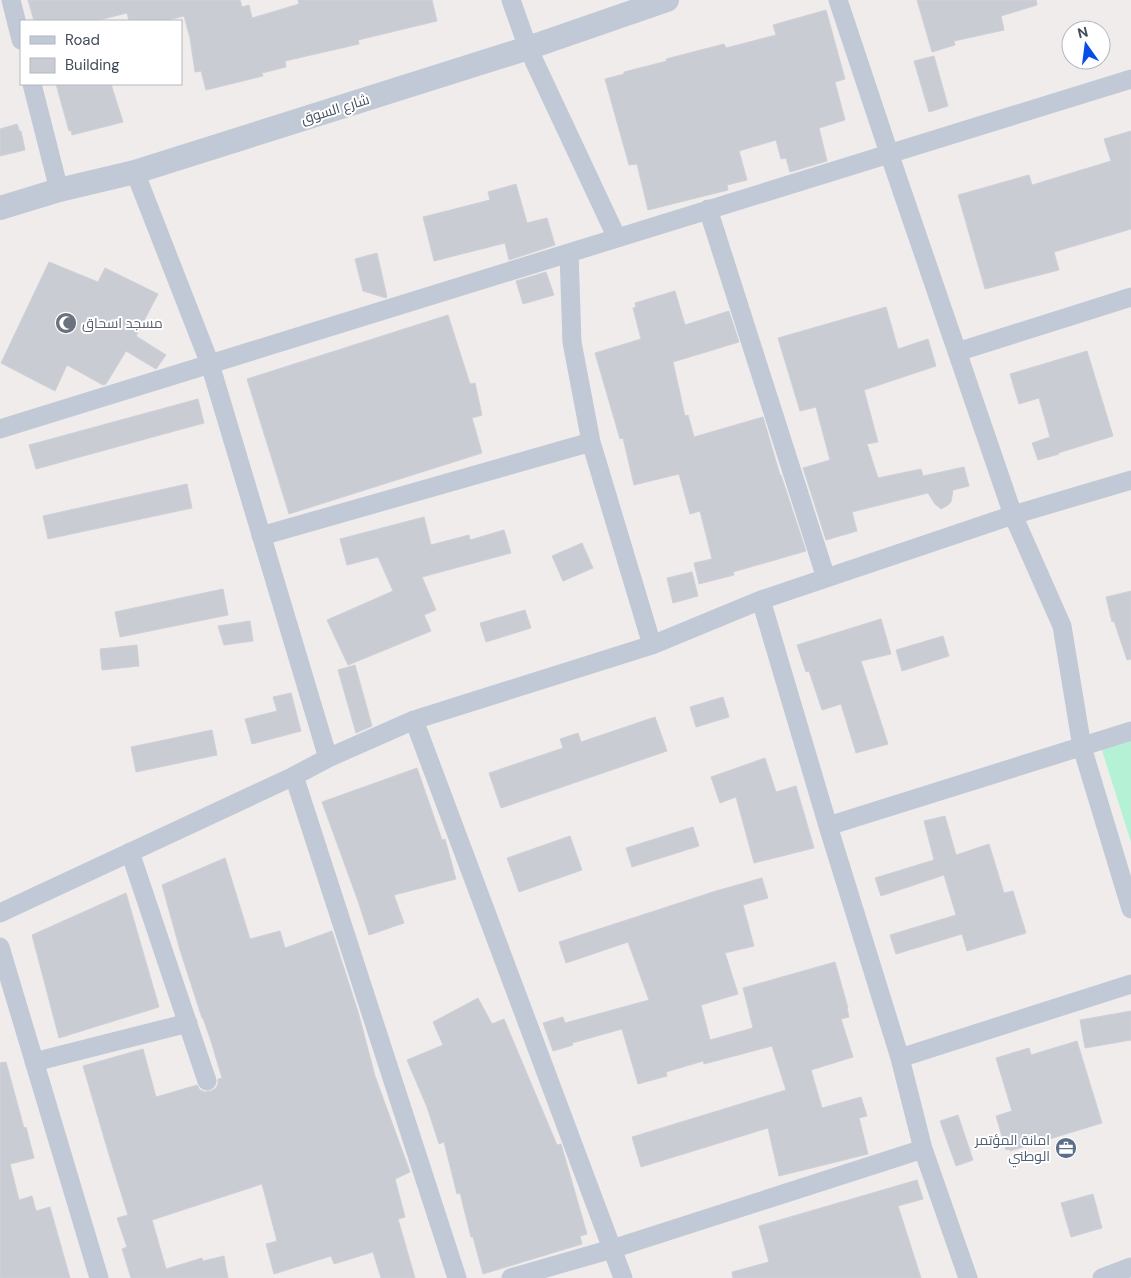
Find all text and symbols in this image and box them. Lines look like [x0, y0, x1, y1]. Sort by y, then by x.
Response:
legend [20, 20, 182, 85]
north arrow [1061, 20, 1111, 70]
text: N [1076, 22, 1090, 42]
text: Road [65, 30, 100, 50]
text: Building [65, 55, 120, 75]
street label: شارع السوق [299, 90, 371, 128]
mosque icon: مسجد اسحاق [54, 311, 78, 335]
place label: مسجد اسحاق [82, 314, 163, 332]
place label: امانة المؤتمر الوطني [974, 1131, 1050, 1168]
office icon: امانة المؤتمر الوطني [1054, 1136, 1078, 1160]

